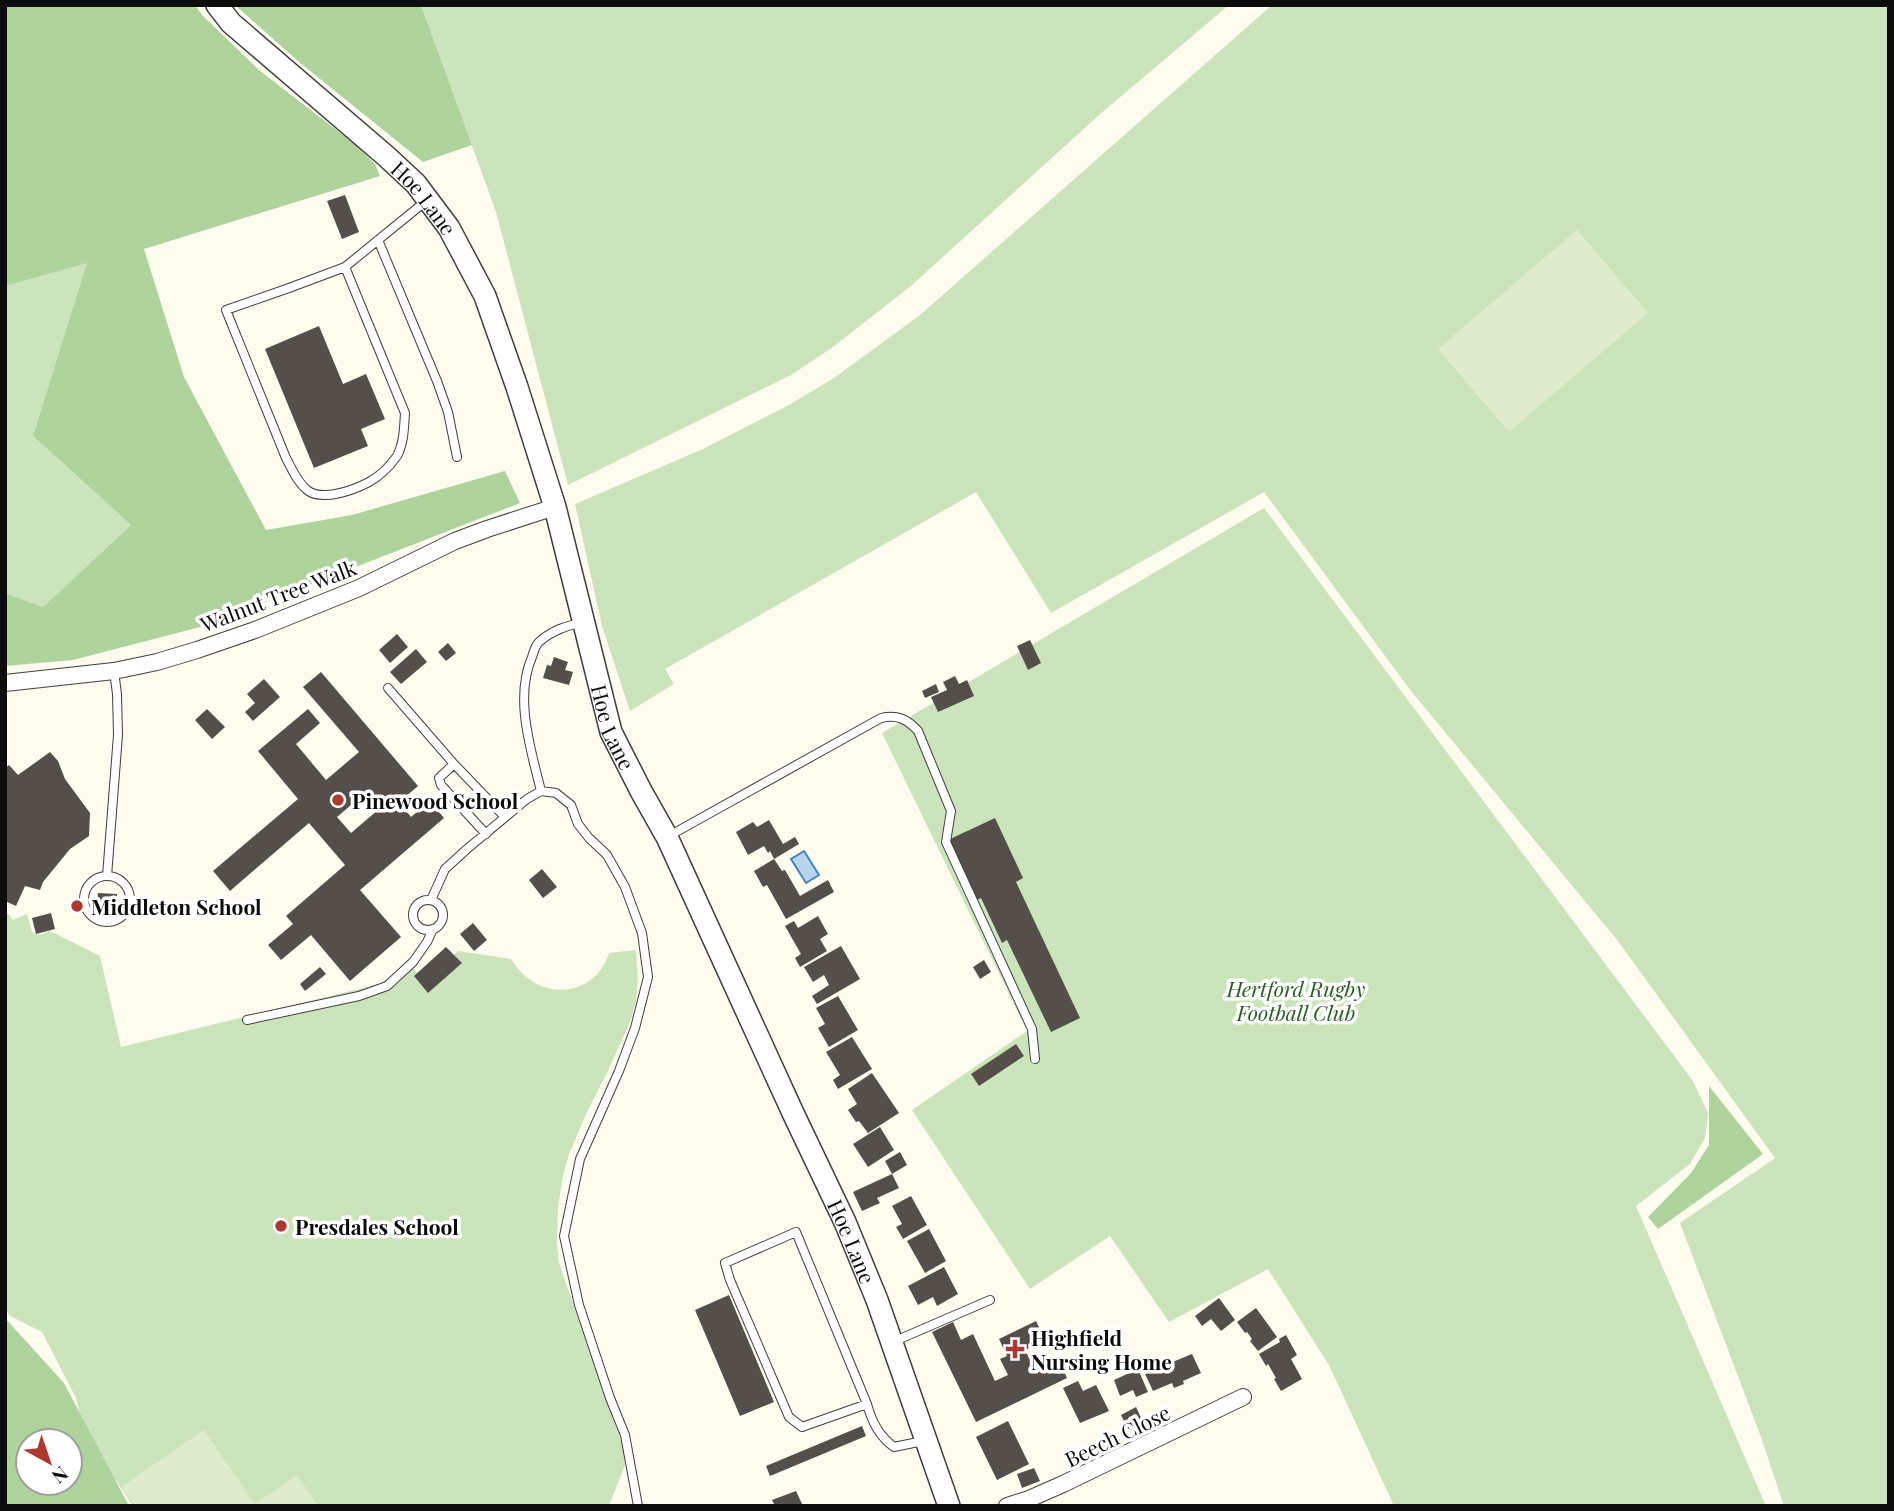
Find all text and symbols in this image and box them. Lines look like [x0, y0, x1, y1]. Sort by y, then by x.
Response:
street label: Hoe Lane [386, 154, 464, 239]
street label: Walnut Tree Walk [195, 552, 360, 638]
street label: Hoe Lane [586, 681, 642, 774]
place label: Pinewood School [352, 786, 519, 814]
marker: Pinewood School [330, 792, 346, 808]
place label: Middleton School [91, 892, 262, 920]
marker: Middleton School [69, 898, 85, 914]
park label: Hertford Rugby Football Club [1226, 974, 1365, 1026]
street label: Hoe Lane [822, 1194, 883, 1287]
place label: Presdales School [295, 1212, 459, 1240]
marker: Presdales School [273, 1218, 289, 1234]
place label: Highfield Nursing Home [1031, 1323, 1172, 1375]
marker: Highfield Nursing Home [1005, 1339, 1025, 1359]
street label: Beech Close [1060, 1397, 1174, 1473]
north arrow [14, 1427, 84, 1497]
text: N [47, 1461, 74, 1490]

